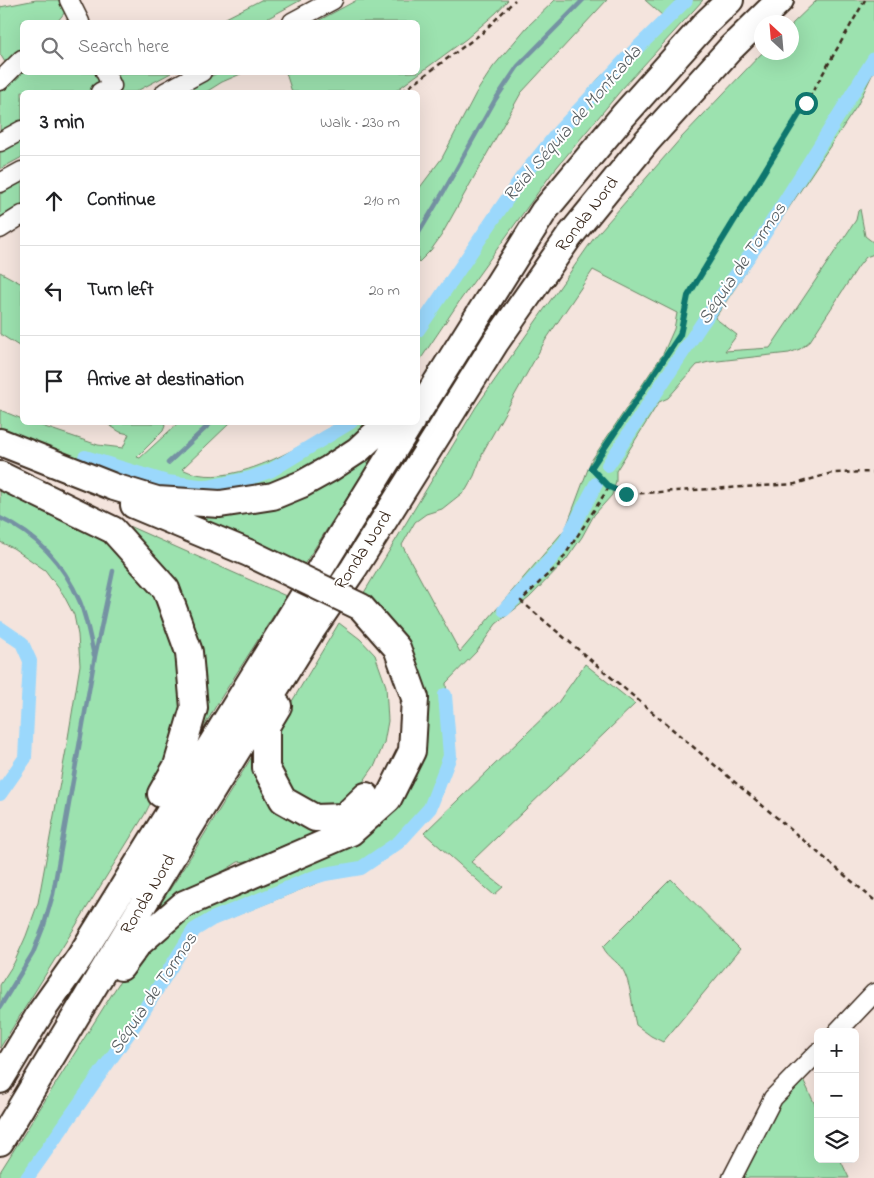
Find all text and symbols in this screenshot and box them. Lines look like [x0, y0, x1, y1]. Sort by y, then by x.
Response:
north arrow [754, 15, 799, 60]
search box [20, 20, 420, 75]
icon: search [38, 34, 66, 62]
text: Search here [78, 34, 169, 61]
water label: Reial Séquia de Montcada [497, 39, 649, 208]
route start [795, 92, 818, 115]
text: 3 min [40, 108, 84, 138]
text: Walk · 230 m [320, 111, 400, 135]
street label: Ronda Nord [550, 172, 626, 258]
icon: ahead [40, 187, 68, 215]
text: Continue [87, 187, 155, 214]
text: 210 m [364, 189, 400, 213]
water label: Séquia de Tormos [692, 197, 794, 330]
icon: left [40, 277, 68, 305]
text: Turn left [87, 277, 154, 304]
text: 20 m [369, 279, 400, 303]
icon: arrive [40, 367, 68, 395]
text: Arrive at destination [87, 367, 244, 394]
route end [615, 483, 638, 506]
street label: Ronda Nord [329, 506, 399, 596]
street label: Ronda Nord [115, 850, 183, 940]
water label: Séquia de Tormos [103, 927, 205, 1060]
map controls [814, 1028, 859, 1163]
button: + [814, 1028, 859, 1073]
button: − [814, 1073, 859, 1118]
button: layers [814, 1118, 859, 1163]

